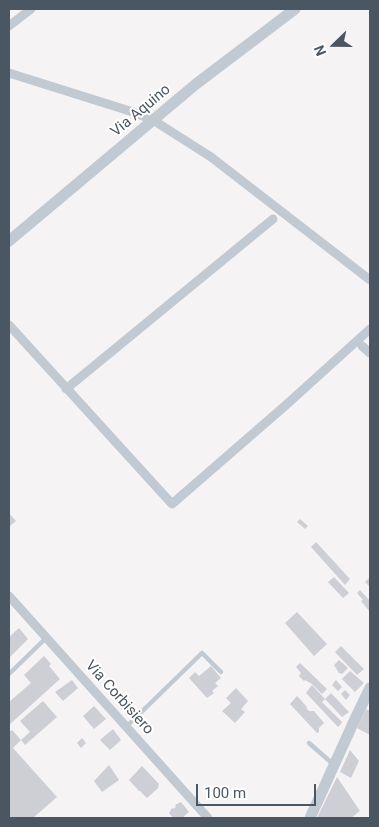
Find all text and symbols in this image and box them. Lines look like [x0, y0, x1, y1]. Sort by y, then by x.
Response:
north arrow [309, 20, 359, 70]
text: N [311, 43, 329, 58]
street label: Via Aquino [108, 81, 174, 141]
street label: Via Corbisiero [81, 657, 157, 739]
scale bar [199, 774, 319, 806]
text: 100 m [204, 784, 246, 802]

